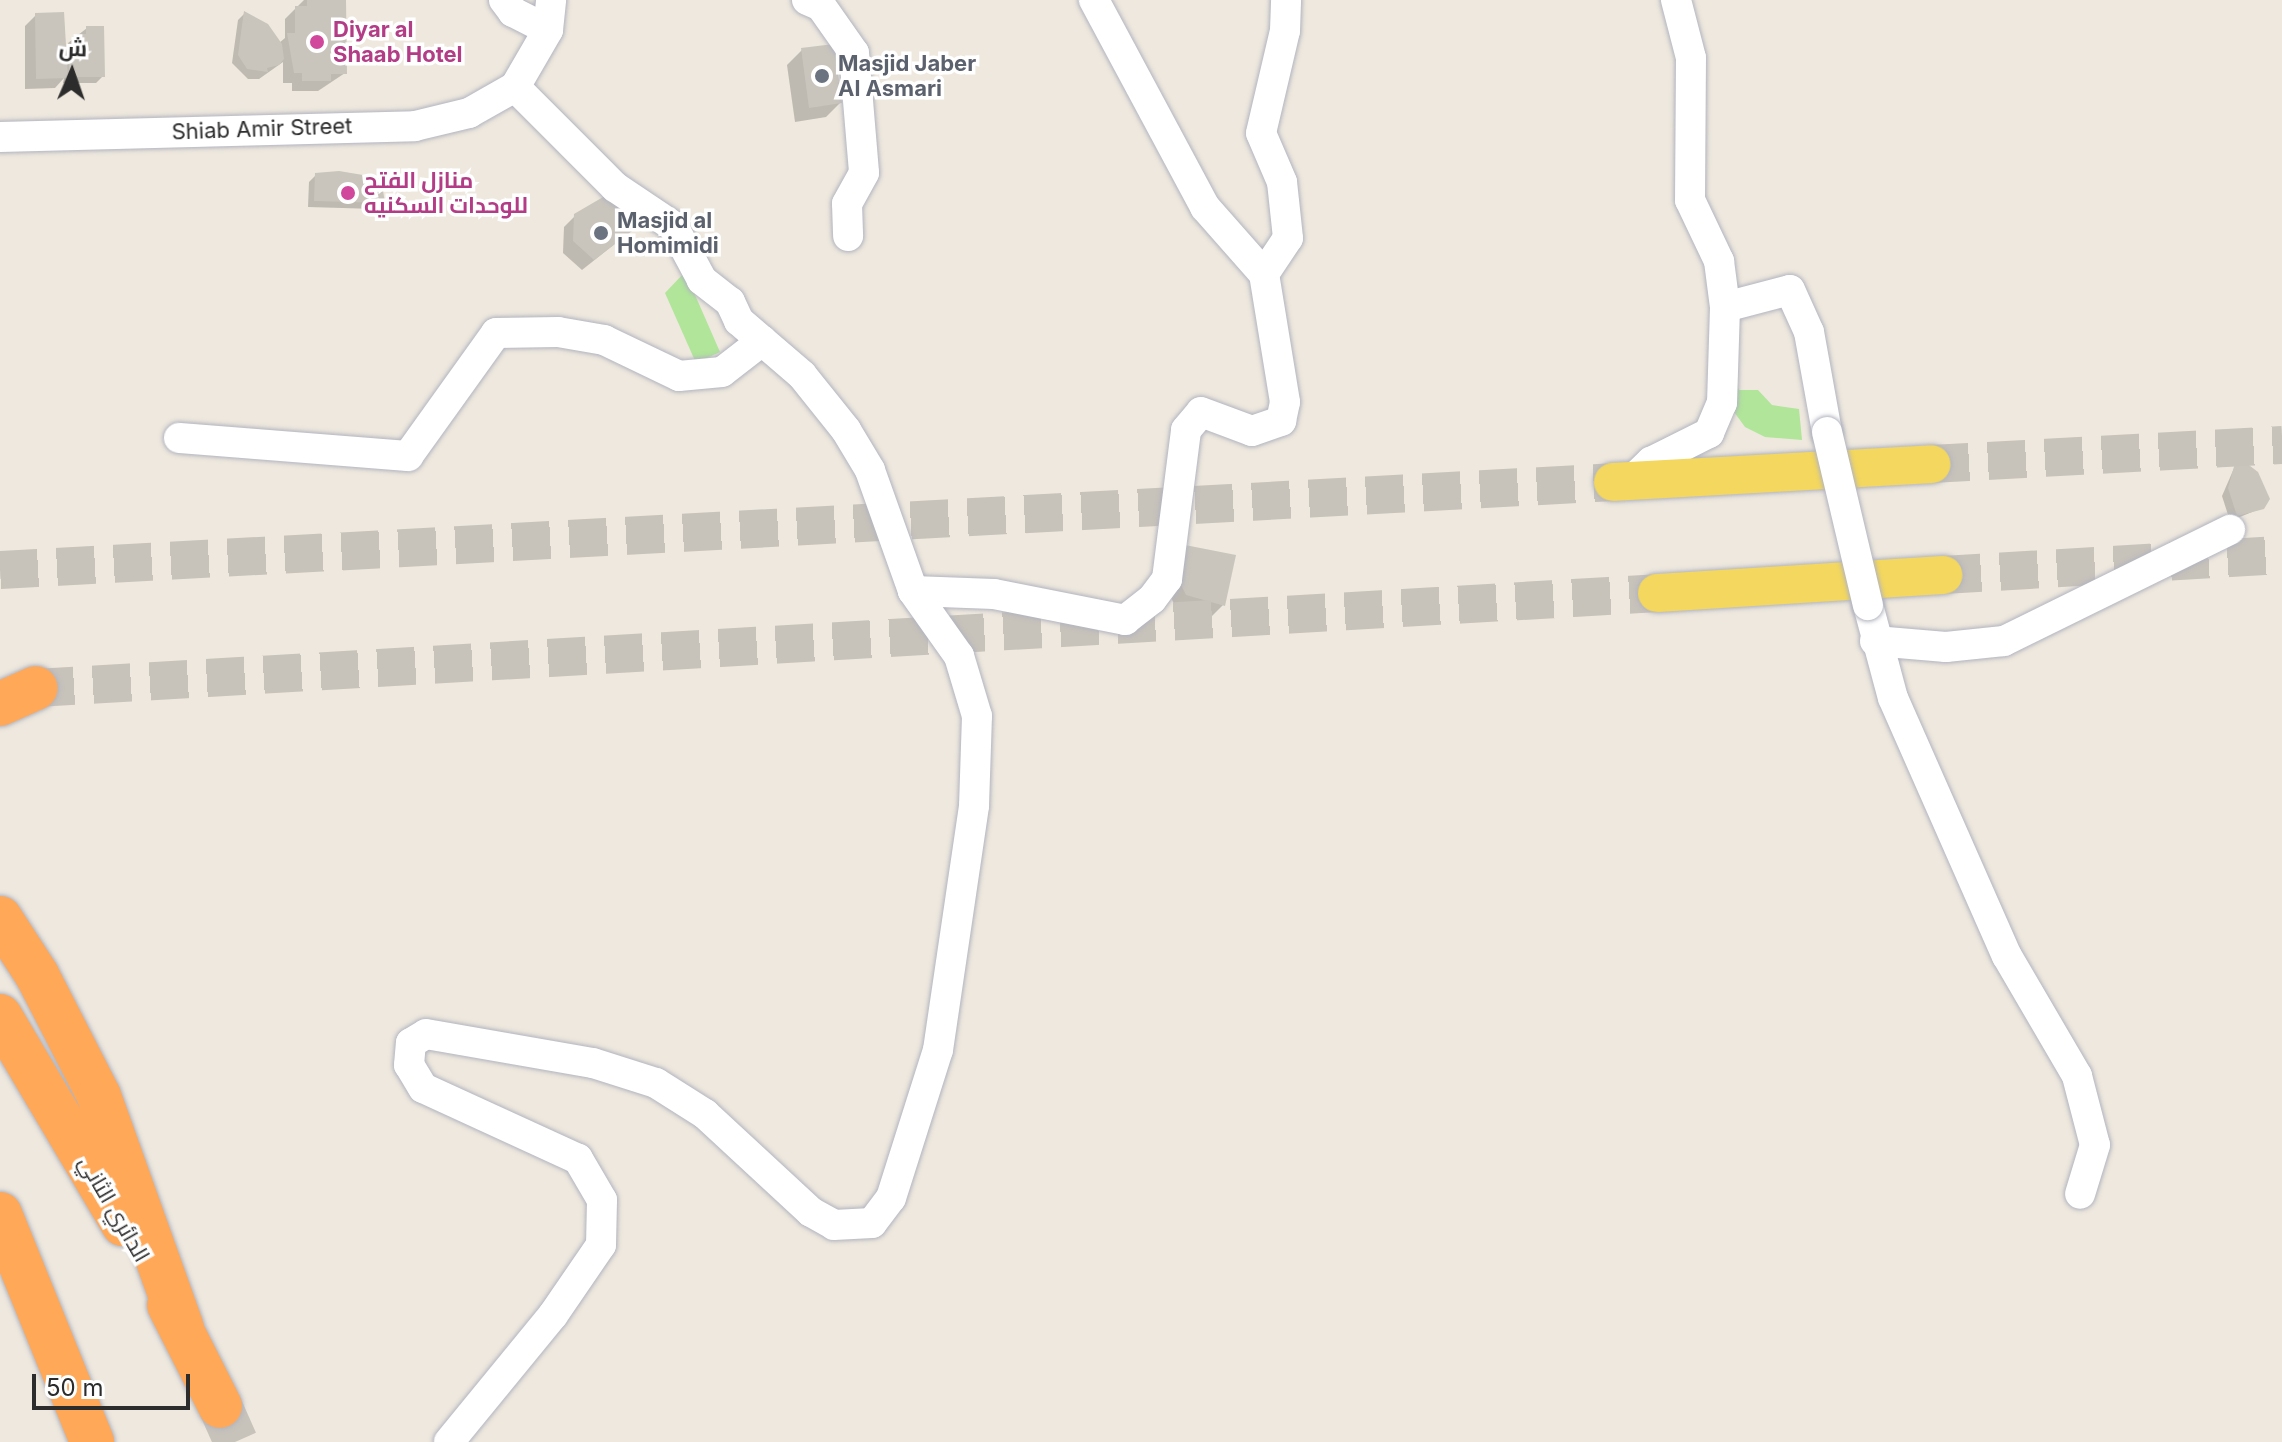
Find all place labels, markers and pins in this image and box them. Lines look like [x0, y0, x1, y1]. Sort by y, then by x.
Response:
place label: Diyar al Shaab Hotel [333, 16, 463, 68]
marker: Diyar al Shaab Hotel [308, 33, 326, 51]
place label: Masjid Jaber Al Asmari [838, 50, 976, 102]
marker: Masjid Jaber Al Asmari [813, 67, 831, 85]
place label: منازل الفتح للوحدات السكنيه [364, 167, 528, 218]
marker: منازل الفتح للوحدات السكنيه [339, 184, 357, 202]
place label: Masjid al Homimidi [617, 207, 719, 258]
marker: Masjid al Homimidi [592, 224, 610, 242]

